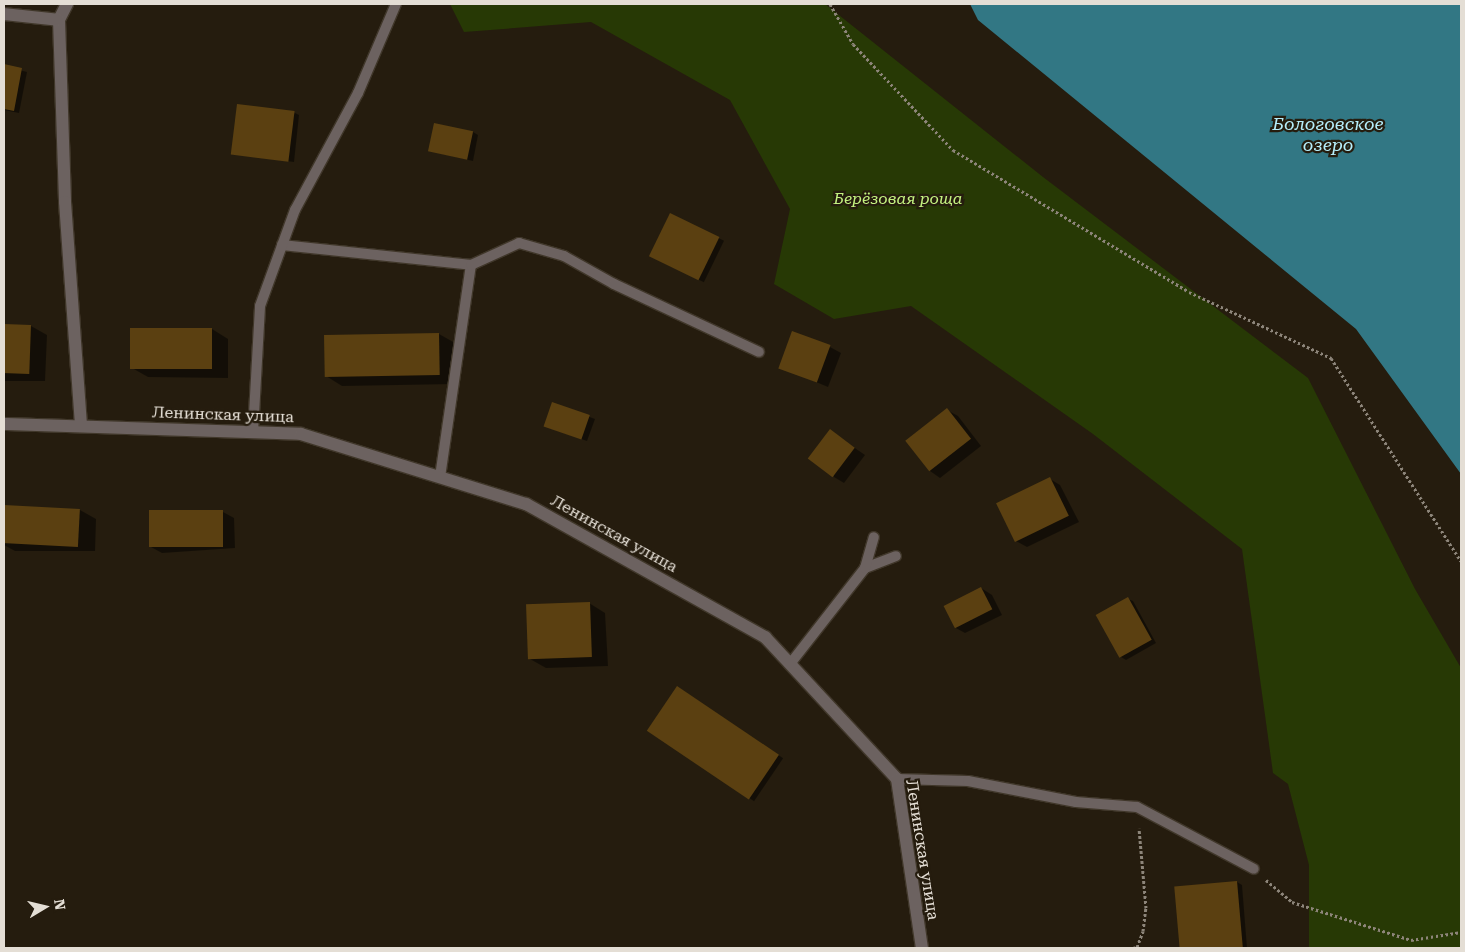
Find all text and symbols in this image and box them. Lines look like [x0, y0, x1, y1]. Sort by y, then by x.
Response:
water label: Бологовское озеро [1272, 114, 1384, 156]
park label: Берёзовая роща [834, 189, 962, 209]
street label: Ленинская улица [152, 403, 294, 427]
street label: Ленинская улица [547, 491, 681, 577]
street label: Ленинская улица [901, 778, 943, 922]
north arrow [20, 882, 70, 932]
text: N [51, 898, 69, 911]

